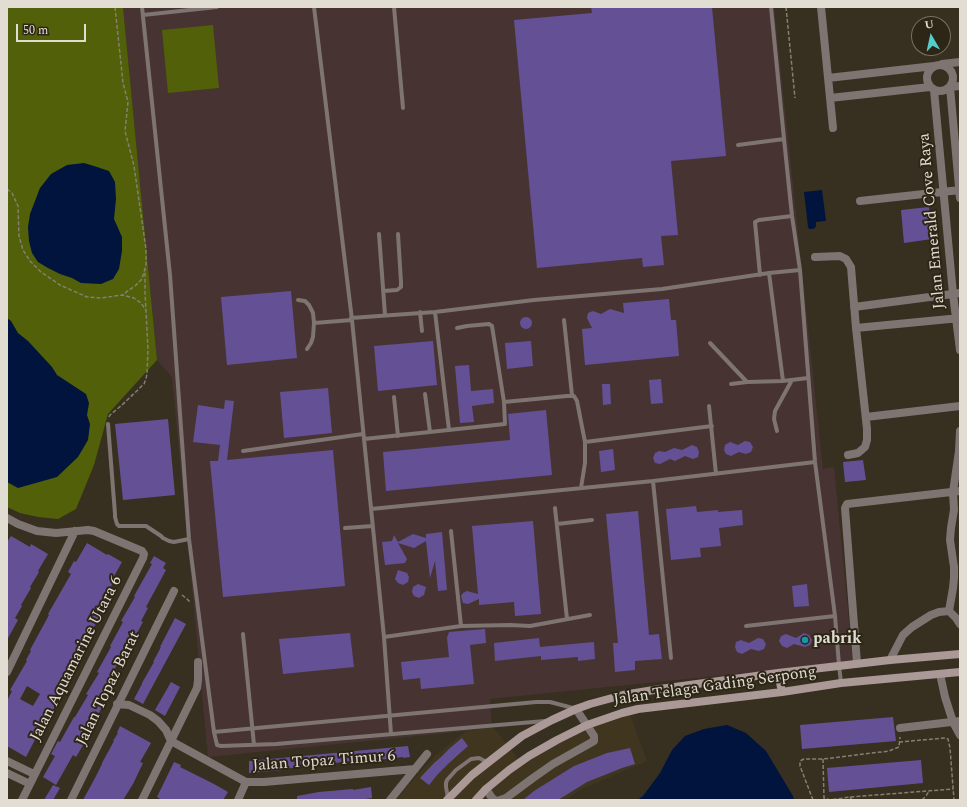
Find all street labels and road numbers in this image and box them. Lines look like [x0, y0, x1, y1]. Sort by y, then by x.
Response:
street label: Jalan Emerald Cove Raya [916, 132, 950, 310]
street label: Jalan Aquamarine Utara 6 [27, 573, 127, 745]
street label: Jalan Topaz Barat [73, 629, 145, 749]
street label: Jalan Telaga Gading Serpong [612, 663, 818, 711]
street label: Jalan Topaz Timur 6 [252, 747, 396, 777]

